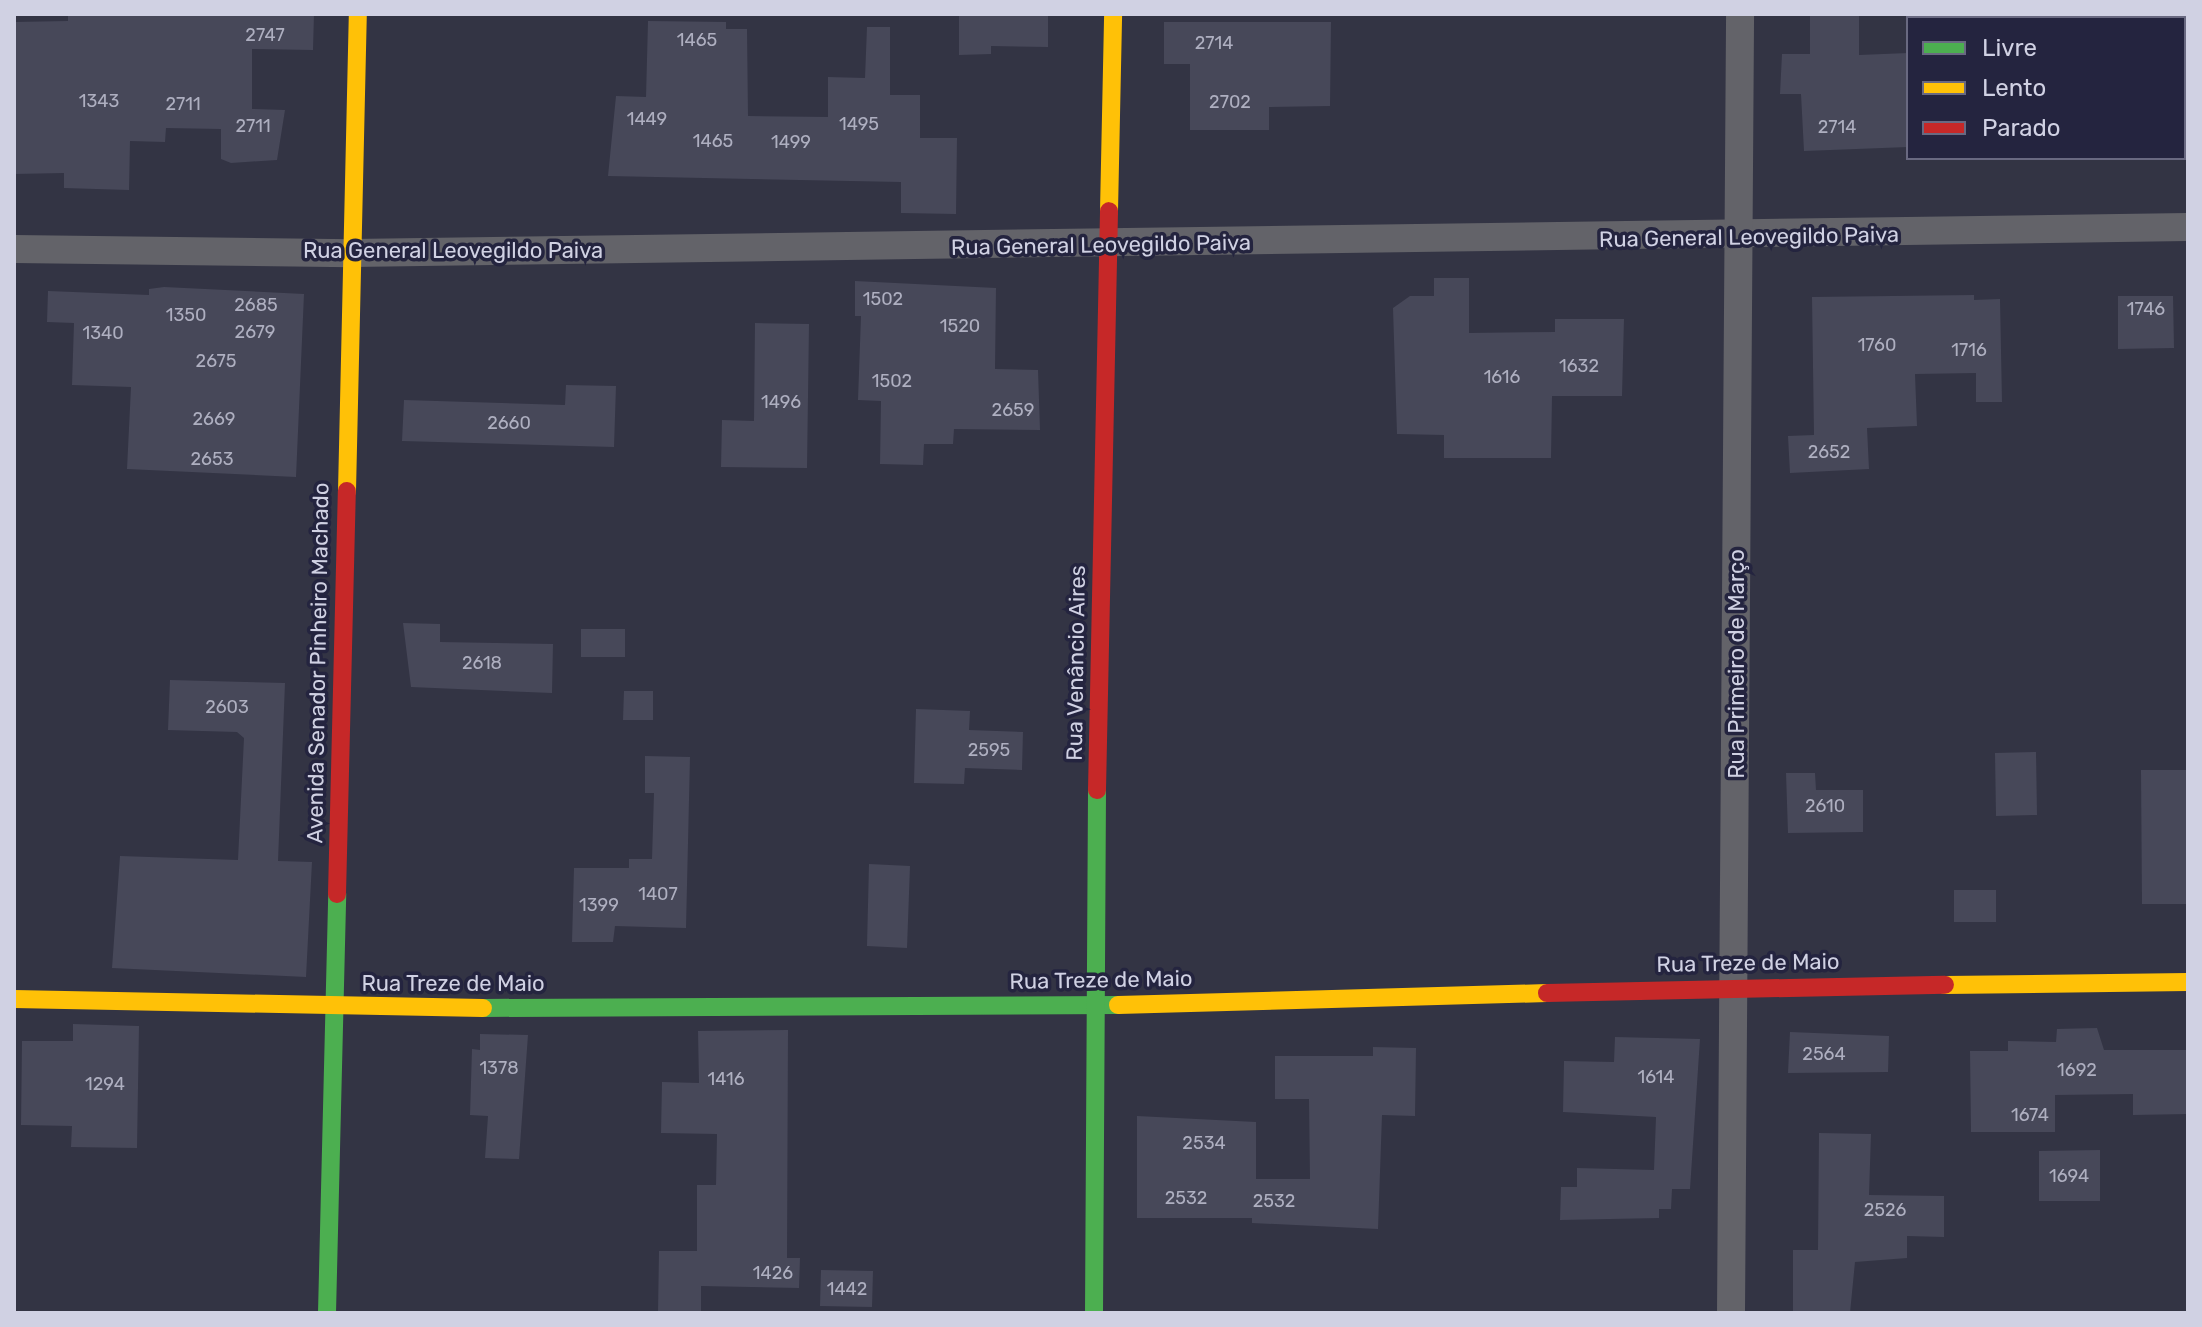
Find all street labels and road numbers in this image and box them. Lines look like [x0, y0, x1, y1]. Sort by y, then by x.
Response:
street label: Rua General Leovegildo Paiva [1599, 221, 1899, 253]
street label: Rua General Leovegildo Paiva [951, 229, 1251, 261]
street label: Rua General Leovegildo Paiva [303, 238, 603, 264]
street label: Avenida Senador Pinheiro Machado [302, 482, 334, 844]
street label: Rua Primeiro de Março [1724, 549, 1750, 779]
street label: Rua Venâncio Aires [1061, 564, 1091, 762]
street label: Rua Treze de Maio [1656, 948, 1840, 978]
street label: Rua Treze de Maio [1009, 965, 1193, 995]
street label: Rua Treze de Maio [361, 971, 545, 997]

